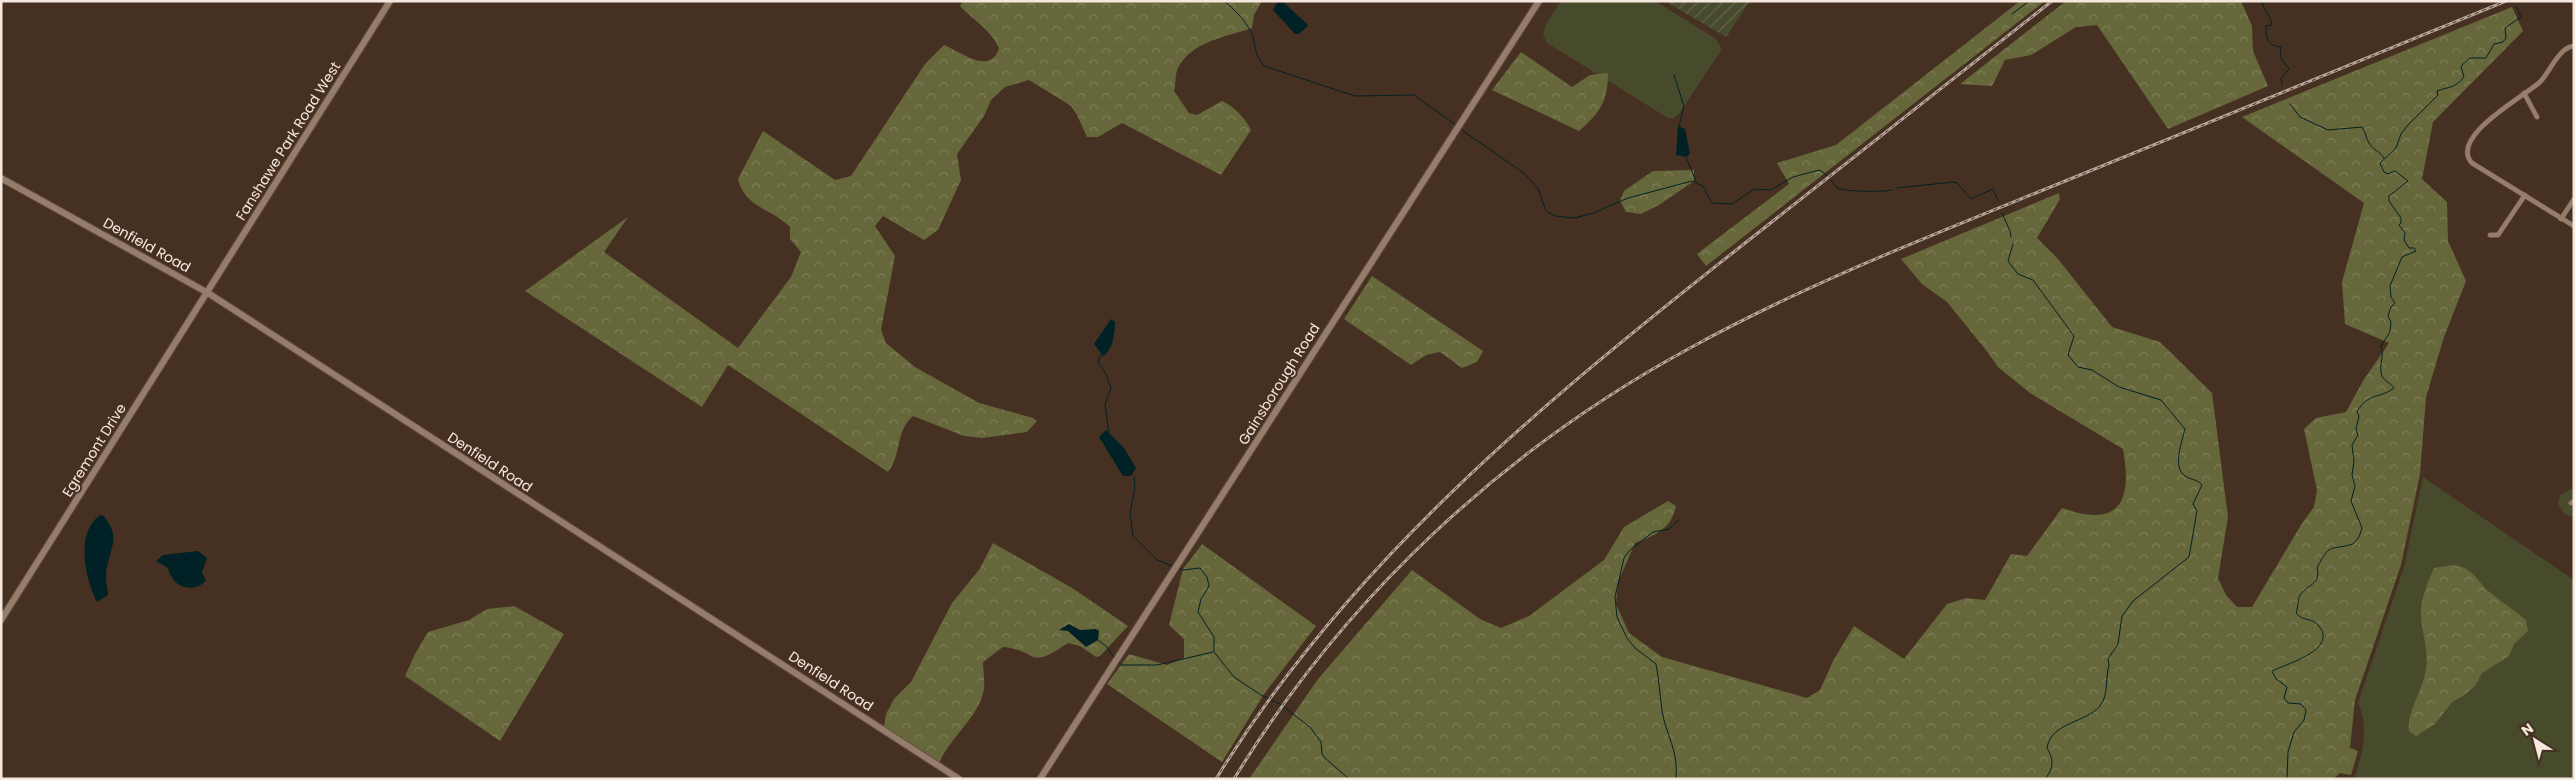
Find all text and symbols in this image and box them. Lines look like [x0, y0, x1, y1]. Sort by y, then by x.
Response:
street label: Fanshawe Park Road West [231, 58, 345, 224]
street label: Denfield Road [100, 213, 194, 277]
street label: Gainsborough Road [1233, 319, 1325, 449]
street label: Egremont Drive [57, 399, 131, 501]
street label: Denfield Road [444, 427, 536, 497]
street label: Denfield Road [785, 646, 877, 716]
north arrow [2510, 715, 2560, 765]
text: N [2517, 718, 2537, 741]

